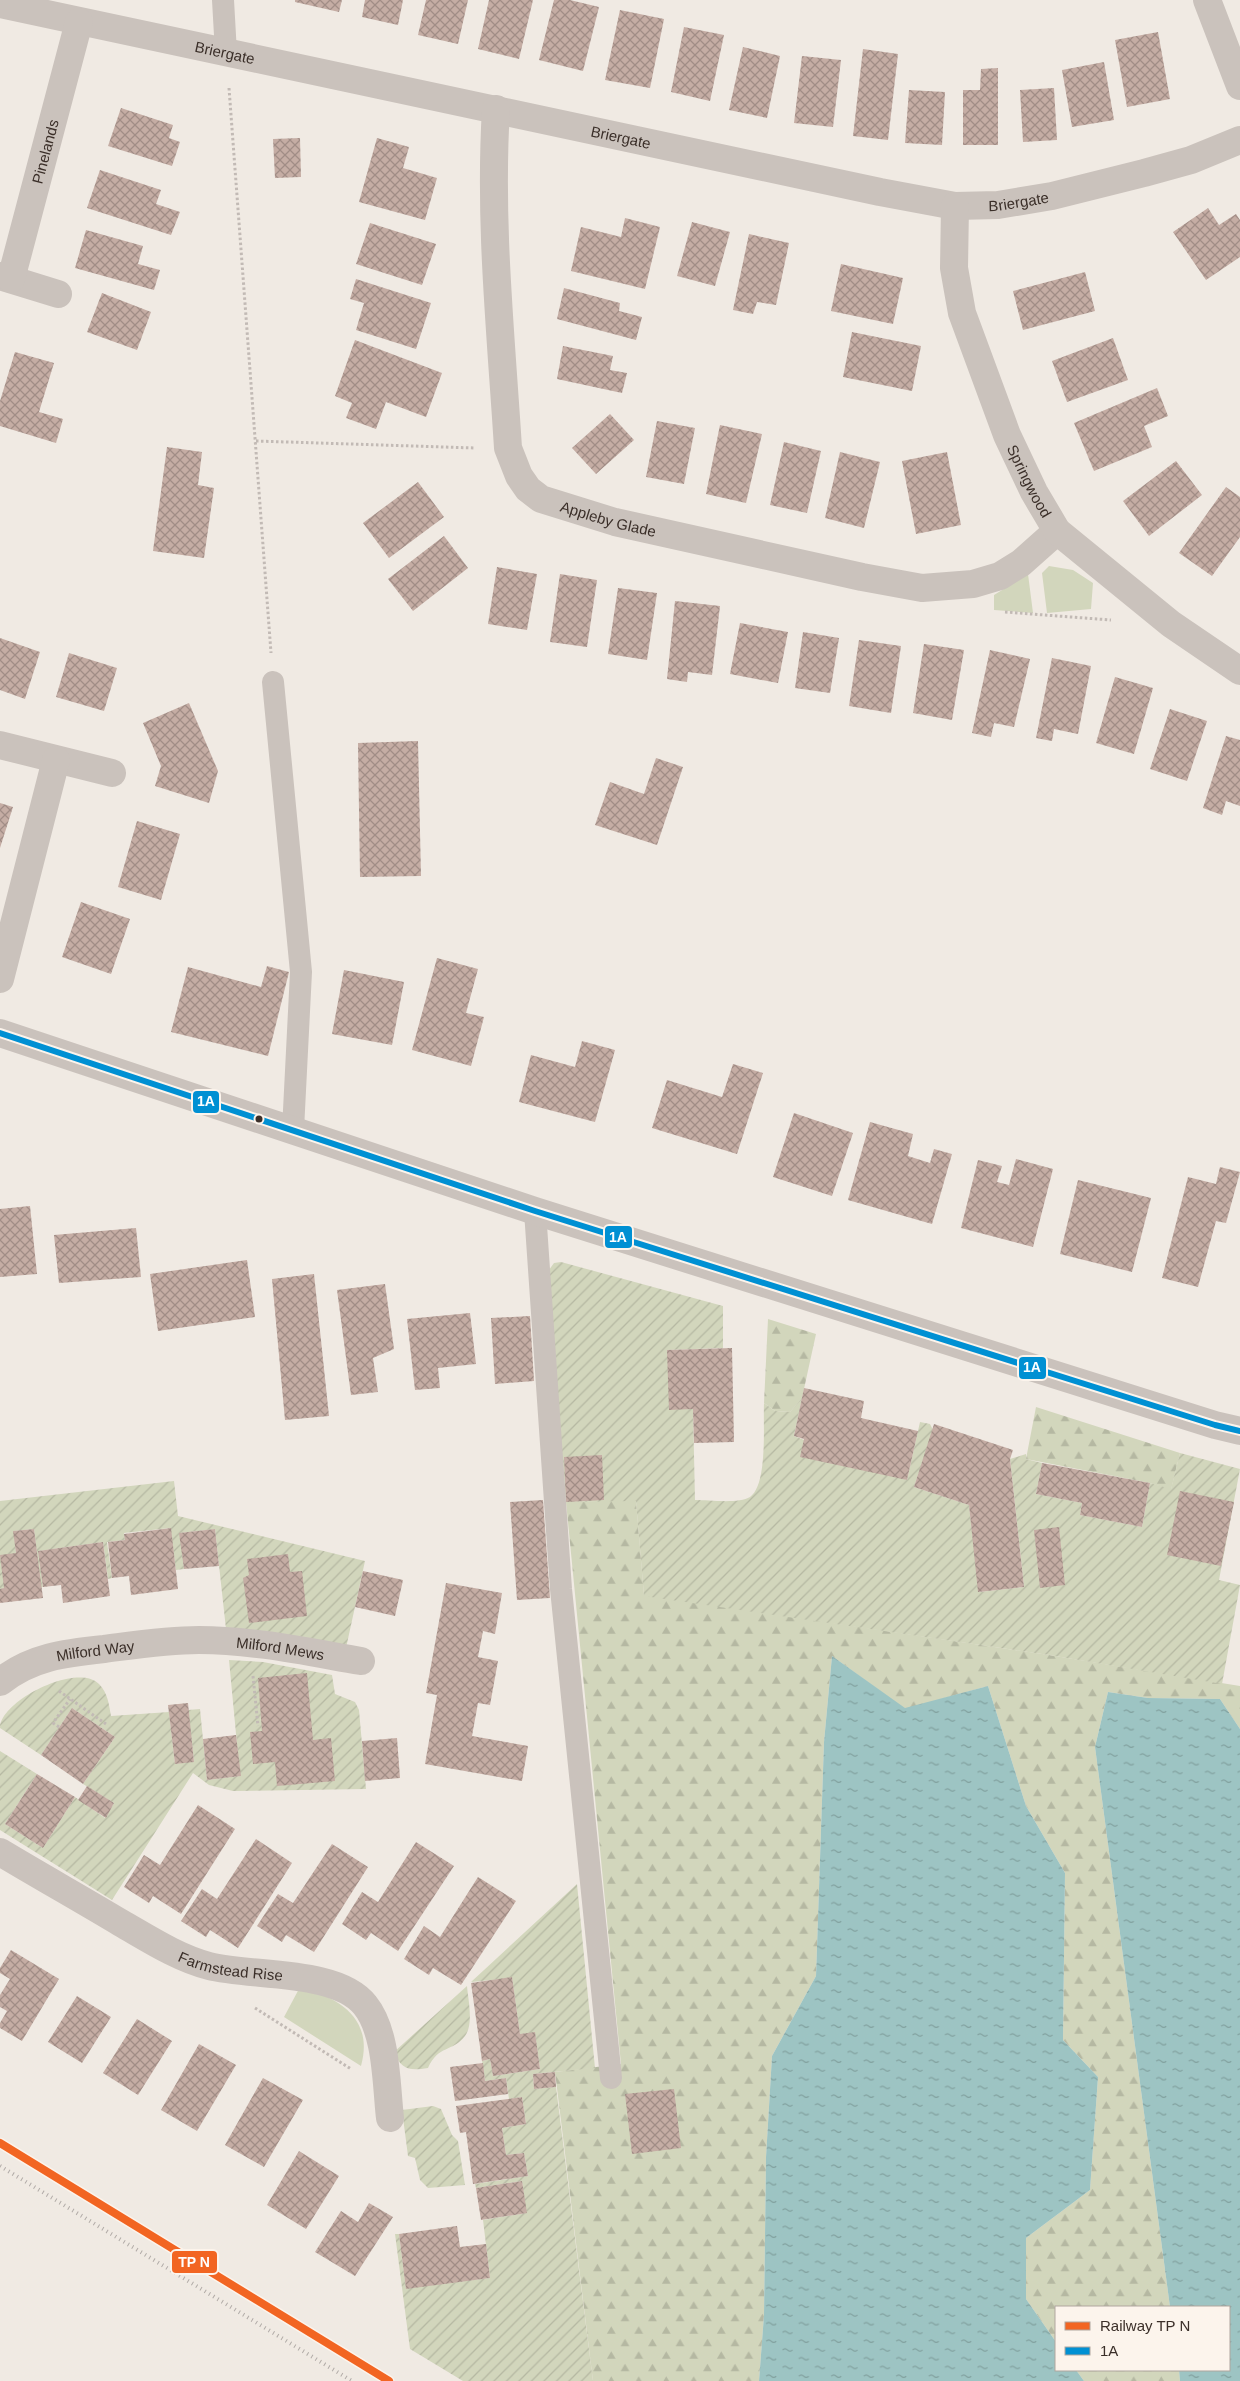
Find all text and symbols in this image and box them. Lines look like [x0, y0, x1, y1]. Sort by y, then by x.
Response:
street label: Briergate [193, 37, 256, 67]
street label: Pinelands [28, 117, 61, 185]
street label: Briergate [589, 122, 653, 151]
street label: Briergate [988, 188, 1050, 214]
street label: Springwood [1004, 442, 1055, 520]
street label: Appleby Glade [559, 497, 658, 539]
line badge: 1A [192, 1090, 220, 1114]
text: 1A [197, 1093, 215, 1109]
unlabelled marker [254, 1114, 264, 1124]
line badge: 1A [604, 1225, 633, 1249]
text: 1A [609, 1229, 627, 1245]
line badge: 1A [1018, 1356, 1047, 1380]
text: 1A [1023, 1359, 1041, 1375]
street label: Milford Mews [236, 1633, 326, 1663]
street label: Milford Way [55, 1637, 136, 1664]
street label: Farmstead Rise [176, 1947, 284, 1983]
line badge: TP N [171, 2250, 218, 2274]
text: TP N [178, 2254, 210, 2270]
legend [1055, 2306, 1230, 2371]
text: Railway TP N [1100, 2317, 1190, 2334]
text: 1A [1100, 2342, 1118, 2359]

